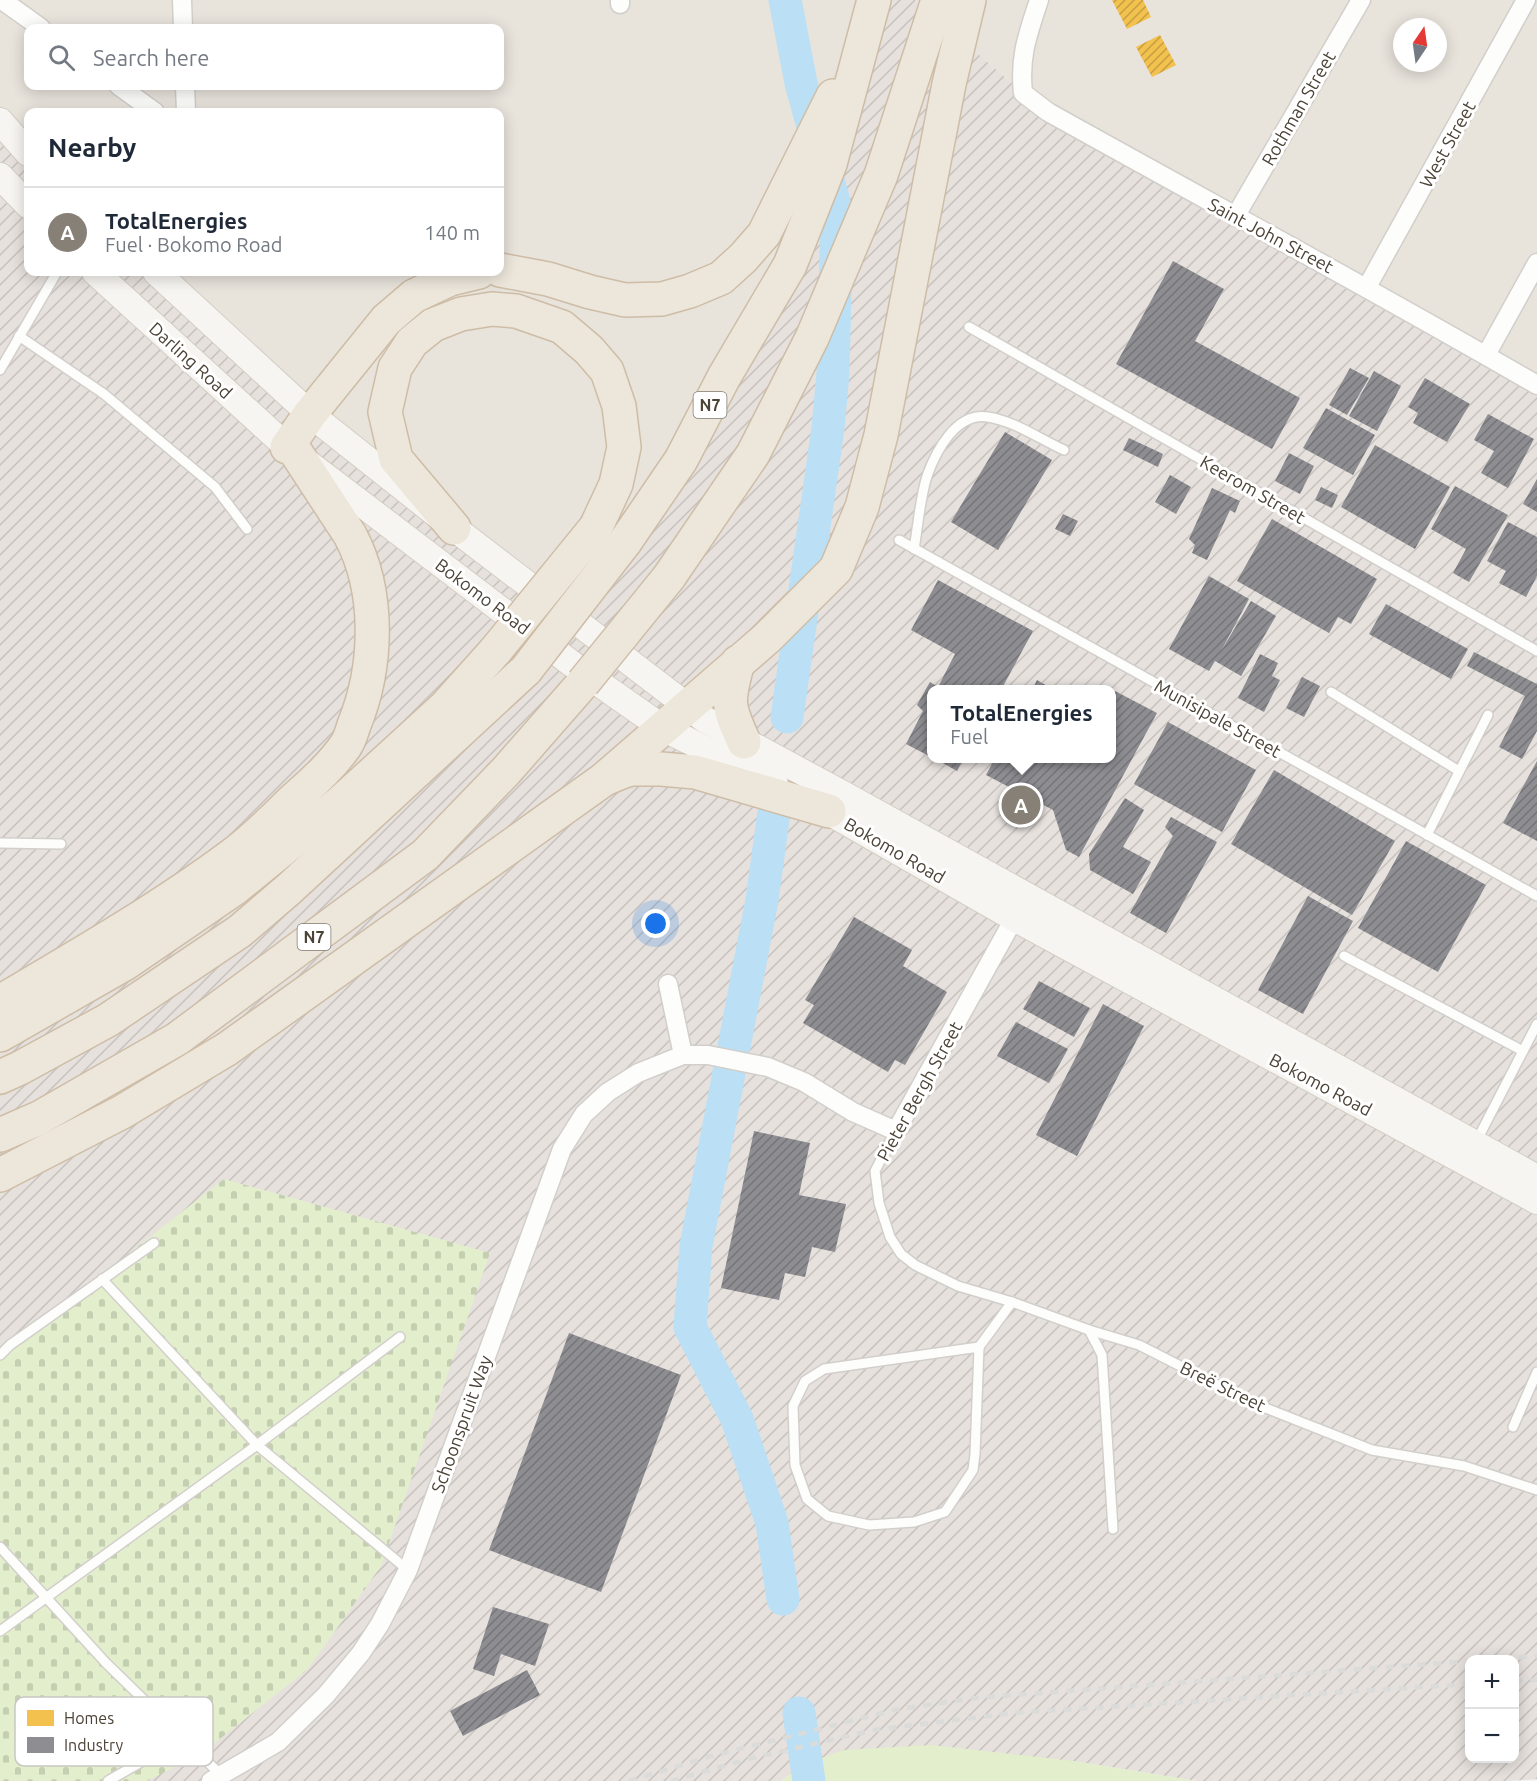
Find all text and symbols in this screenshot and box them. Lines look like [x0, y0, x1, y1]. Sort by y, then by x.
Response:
north arrow [1393, 18, 1447, 72]
search box [24, 24, 504, 90]
icon: search [45, 41, 78, 74]
text: Search here [93, 45, 209, 70]
street label: Rothman Street [1257, 47, 1339, 169]
street label: West Street [1415, 97, 1479, 191]
text: Nearby [48, 133, 136, 162]
street label: Saint John Street [1205, 194, 1337, 276]
text: TotalEnergies [105, 208, 247, 233]
text: A [60, 221, 75, 244]
text: 140 m [424, 221, 480, 244]
text: Fuel · Bokomo Road [105, 233, 282, 256]
street label: Darling Road [146, 318, 236, 402]
road number: N7 [694, 392, 726, 418]
street label: Keerom Street [1197, 451, 1309, 527]
street label: Bokomo Road [432, 554, 534, 638]
street label: Munisipale Street [1151, 675, 1285, 761]
popup [927, 685, 1116, 763]
text: TotalEnergies [950, 700, 1093, 725]
text: Fuel [950, 725, 988, 748]
pin: A [1002, 782, 1040, 828]
street label: Bokomo Road [841, 813, 949, 887]
your location [641, 909, 670, 938]
road number: N7 [298, 924, 330, 950]
street label: Pieter Bergh Street [872, 1018, 966, 1164]
street label: Bokomo Road [1266, 1049, 1376, 1119]
street label: Schoonspruit Way [427, 1352, 495, 1495]
street label: Breë Street [1177, 1357, 1269, 1415]
map controls [1465, 1655, 1519, 1763]
button: + [1465, 1655, 1519, 1709]
legend [15, 1697, 213, 1766]
text: Homes [64, 1709, 114, 1727]
button: − [1465, 1709, 1519, 1763]
text: Industry [64, 1736, 123, 1754]

